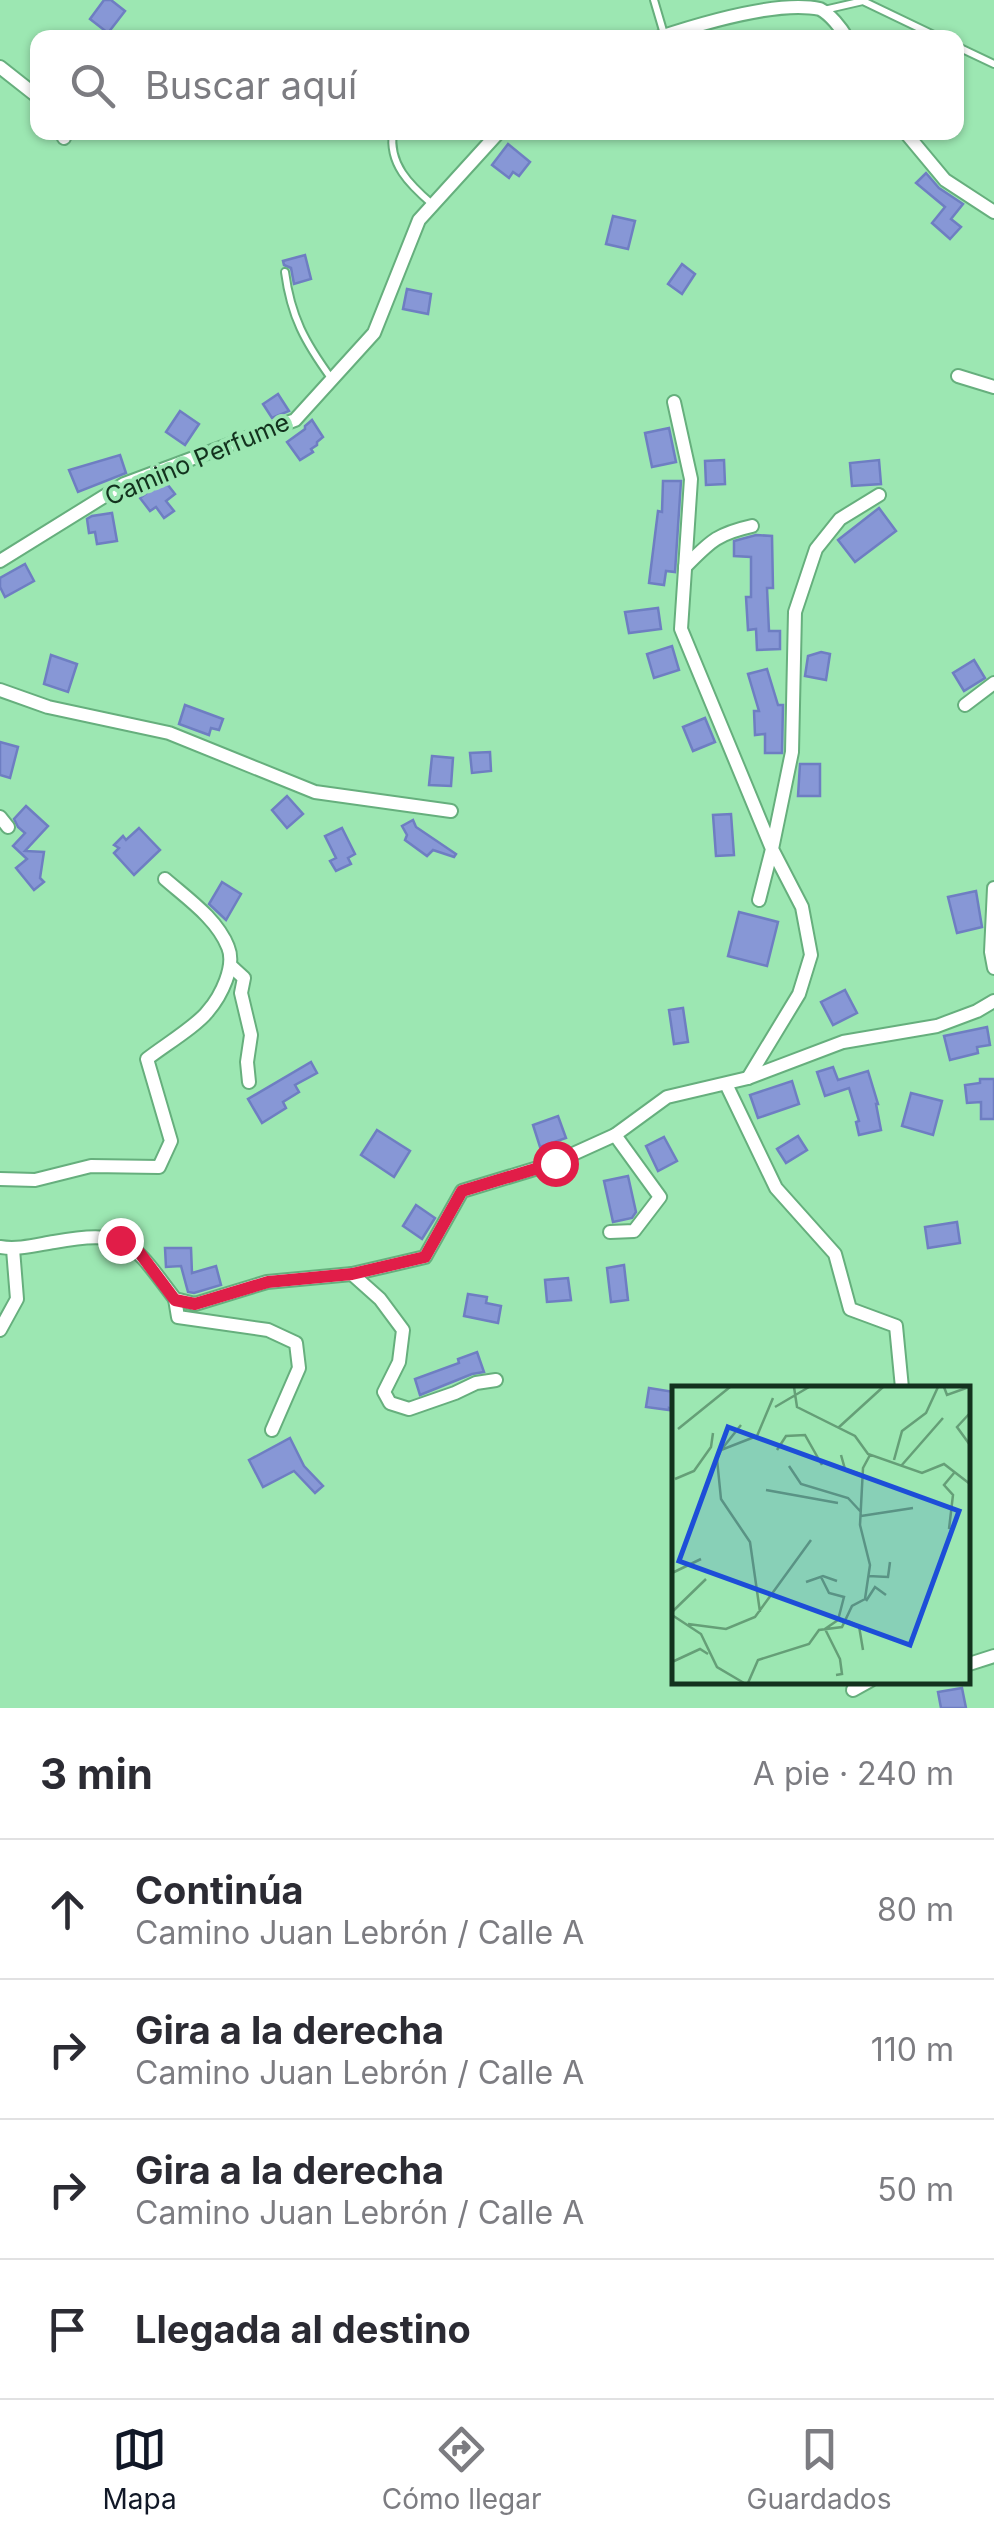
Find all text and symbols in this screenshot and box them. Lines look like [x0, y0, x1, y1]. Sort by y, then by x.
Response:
search box [30, 30, 964, 140]
icon: search [65, 58, 120, 113]
text: Buscar aquí [145, 62, 357, 108]
street label: Camino Perfume [100, 407, 294, 511]
route start [533, 1141, 579, 1187]
route end [98, 1218, 144, 1264]
inset map [672, 1386, 969, 1683]
text: 3 min [40, 1748, 153, 1799]
text: A pie · 240 m [753, 1754, 954, 1793]
text: Continúa [135, 1867, 304, 1913]
icon: ahead [40, 1882, 95, 1937]
text: 80 m [877, 1890, 954, 1929]
text: Camino Juan Lebrón / Calle A [135, 1913, 584, 1952]
text: Gira a la derecha [135, 2007, 444, 2053]
icon: right [40, 2022, 95, 2077]
text: 110 m [871, 2030, 954, 2069]
text: Camino Juan Lebrón / Calle A [135, 2053, 584, 2092]
text: Gira a la derecha [135, 2147, 444, 2193]
icon: right [40, 2162, 95, 2217]
text: 50 m [877, 2170, 954, 2209]
text: Camino Juan Lebrón / Calle A [135, 2193, 584, 2232]
icon: arrive [40, 2302, 95, 2357]
text: Llegada al destino [135, 2306, 471, 2352]
tab: Mapa [103, 2422, 177, 2516]
tab: Cómo llegar [382, 2422, 542, 2516]
tab: Guardados [747, 2422, 891, 2516]

